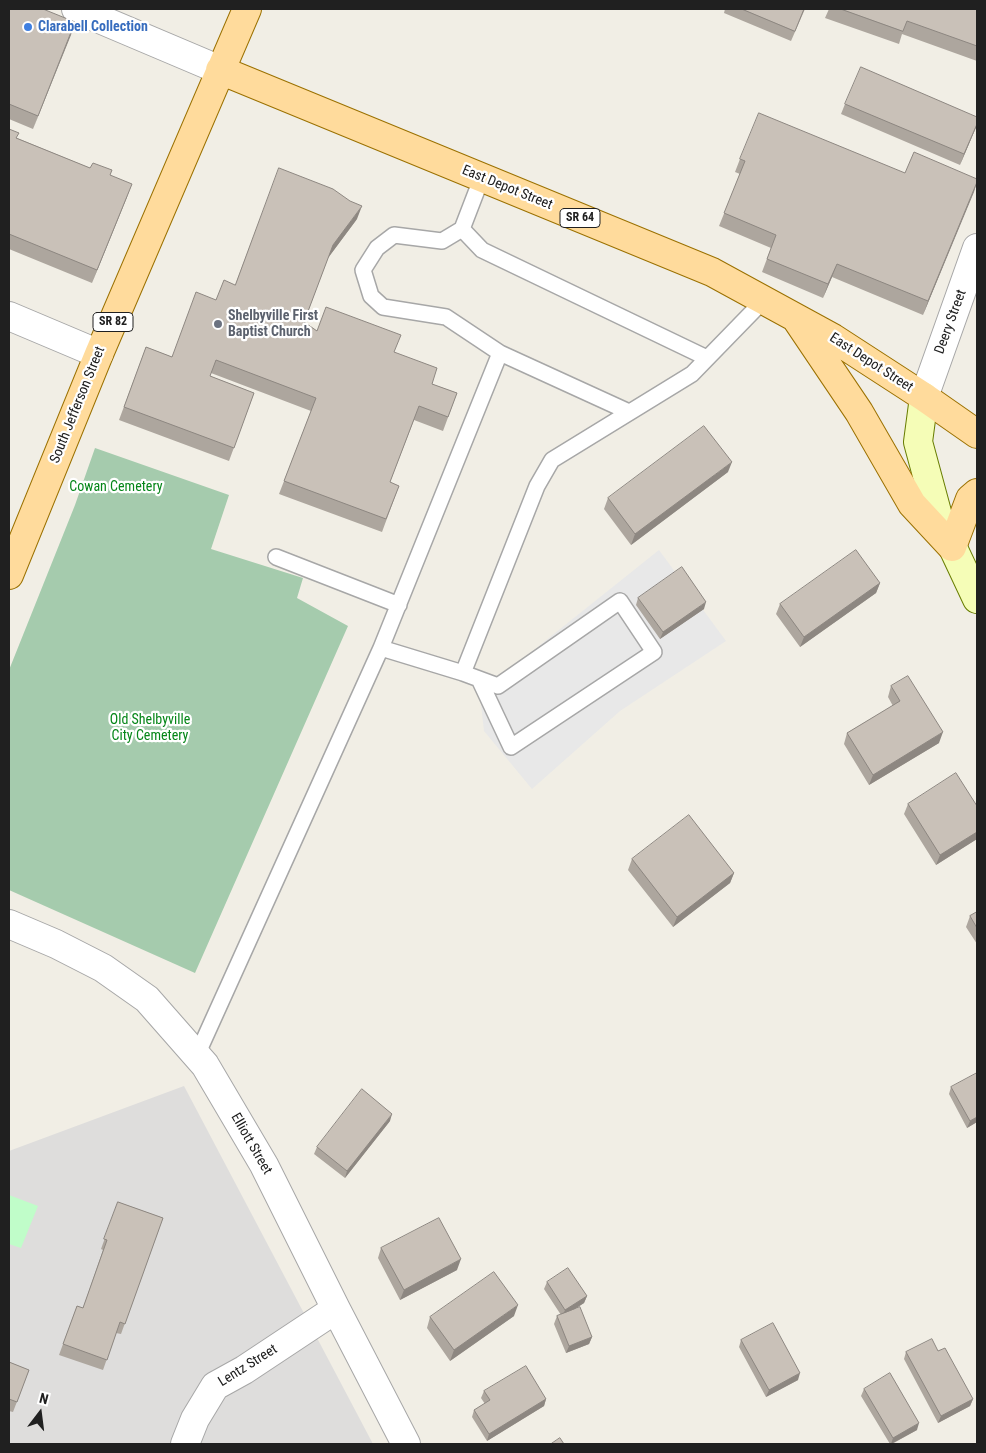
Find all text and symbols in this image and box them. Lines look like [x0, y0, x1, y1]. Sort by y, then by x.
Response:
place label: Clarabell Collection [38, 19, 148, 35]
marker: Clarabell Collection [22, 21, 34, 33]
street label: East Depot Street [459, 162, 555, 214]
road number: SR 64 [560, 208, 600, 228]
street label: Deery Street [932, 287, 970, 357]
place label: Shelbyville First Baptist Church [228, 308, 318, 341]
road number: SR 82 [93, 313, 133, 332]
marker: Shelbyville First Baptist Church [212, 318, 224, 330]
street label: East Depot Street [826, 330, 916, 396]
street label: South Jefferson Street [47, 344, 109, 466]
park label: Cowan Cemetery [69, 479, 163, 495]
park label: Old Shelbyville City Cemetery [110, 712, 190, 744]
street label: Elliott Street [227, 1110, 275, 1178]
street label: Lentz Street [215, 1341, 281, 1391]
north arrow [15, 1388, 65, 1438]
text: N [38, 1390, 50, 1407]

